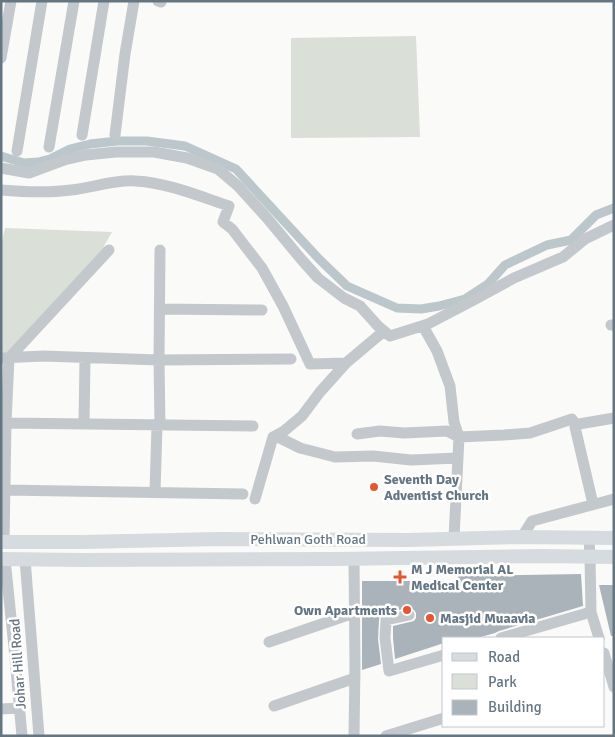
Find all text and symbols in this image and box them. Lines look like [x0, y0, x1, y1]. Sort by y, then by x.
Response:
place label: Seventh Day Adventist Church [384, 471, 489, 504]
marker: Seventh Day Adventist Church [368, 481, 380, 493]
street label: Pehlwan Goth Road [250, 531, 366, 548]
place label: M J Memorial AL Medical Center [411, 561, 514, 594]
marker: M J Memorial AL Medical Center [393, 570, 407, 584]
place label: Own Apartments [294, 602, 397, 619]
marker: Own Apartments [401, 604, 413, 616]
place label: Masjid Muaavia [440, 610, 535, 627]
marker: Masjid Muaavia [424, 612, 436, 624]
street label: Johar Hill Road [6, 618, 30, 710]
legend [442, 637, 605, 727]
text: Road [488, 648, 520, 666]
text: Park [488, 673, 517, 691]
text: Building [488, 698, 542, 716]

